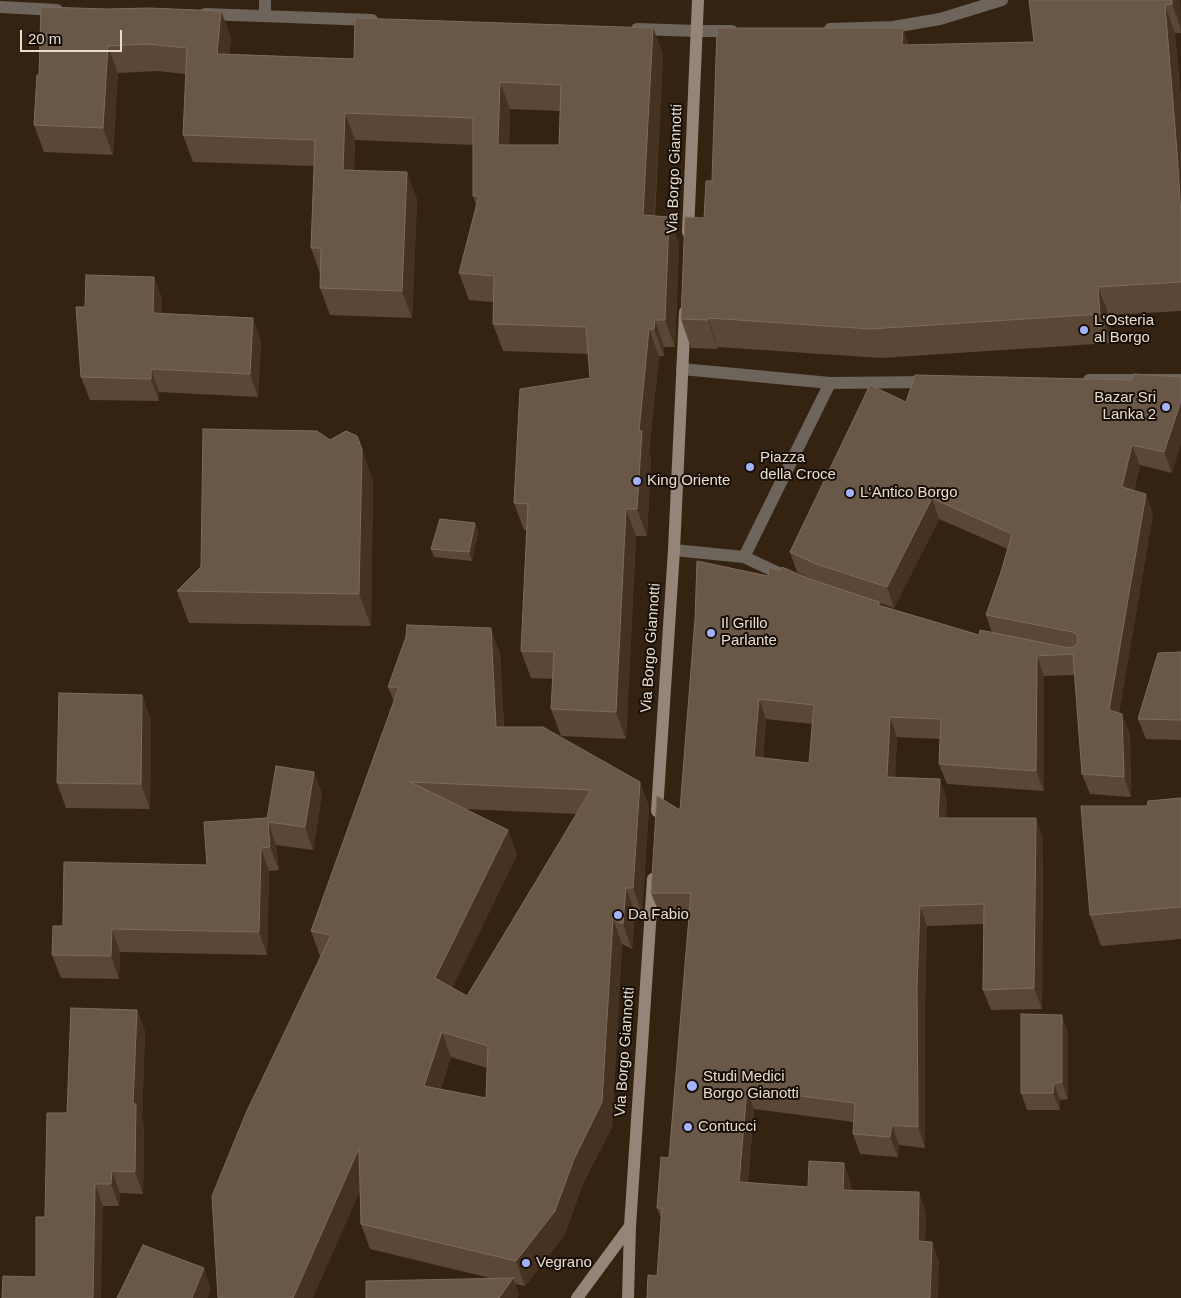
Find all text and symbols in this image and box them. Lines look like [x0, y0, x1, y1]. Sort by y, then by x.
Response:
scale bar [22, 20, 125, 52]
text: 20 m [28, 30, 61, 47]
street label: Via Borgo Giannotti [664, 104, 686, 234]
place label: L‘Osteria al Borgo [1094, 312, 1154, 347]
marker: L‘Osteria al Borgo [1078, 324, 1090, 336]
place label: Bazar Sri Lanka 2 [1094, 389, 1156, 424]
marker: Bazar Sri Lanka 2 [1160, 401, 1172, 413]
place label: Piazza della Croce [760, 449, 836, 484]
marker: Piazza della Croce [744, 461, 756, 473]
place label: King Oriente [647, 472, 730, 490]
marker: King Oriente [631, 475, 643, 487]
place label: L‘Antico Borgo [860, 484, 958, 502]
marker: L‘Antico Borgo [844, 487, 856, 499]
street label: Via Borgo Giannotti [637, 583, 665, 713]
place label: Il Grillo Parlante [721, 615, 777, 650]
marker: Il Grillo Parlante [705, 627, 717, 639]
place label: Da Fabio [628, 906, 689, 924]
marker: Da Fabio [612, 909, 624, 921]
street label: Via Borgo Giannotti [611, 987, 639, 1117]
place label: Studi Medici Borgo Gianotti [703, 1068, 799, 1103]
marker: Studi Medici Borgo Gianotti [685, 1079, 699, 1093]
place label: Contucci [698, 1118, 756, 1136]
marker: Contucci [682, 1121, 694, 1133]
place label: Vegrano [536, 1254, 592, 1272]
marker: Vegrano [520, 1257, 532, 1269]

